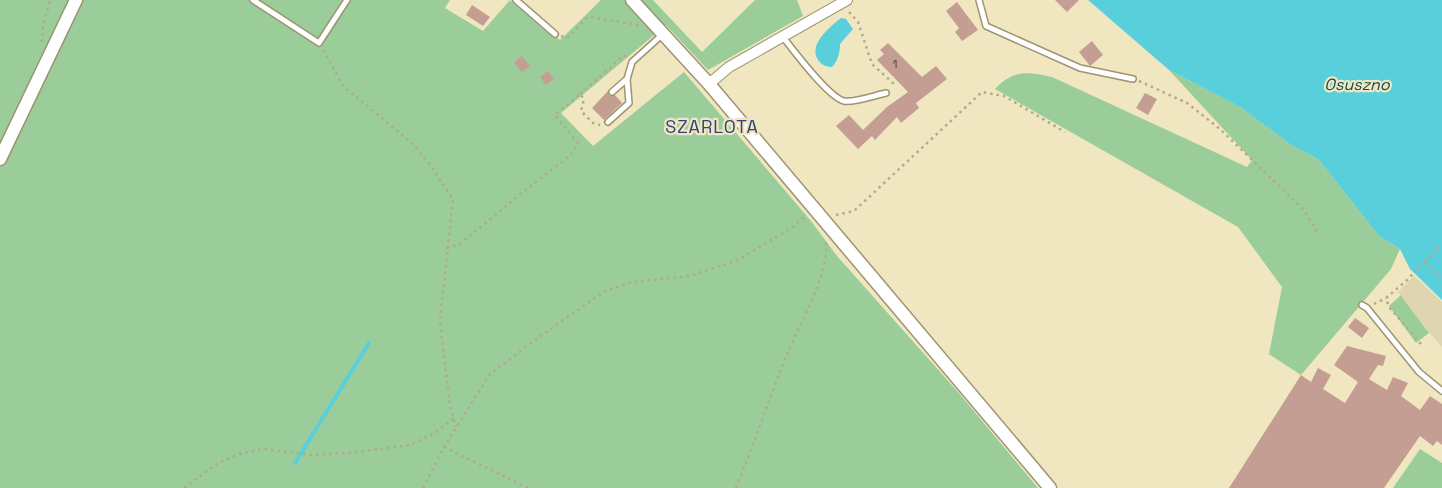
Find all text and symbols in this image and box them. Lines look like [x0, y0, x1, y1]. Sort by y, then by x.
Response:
house number: 1 [892, 56, 898, 72]
water label: Osuszno [1324, 74, 1391, 95]
district label: SZARLOTA [665, 115, 759, 138]

